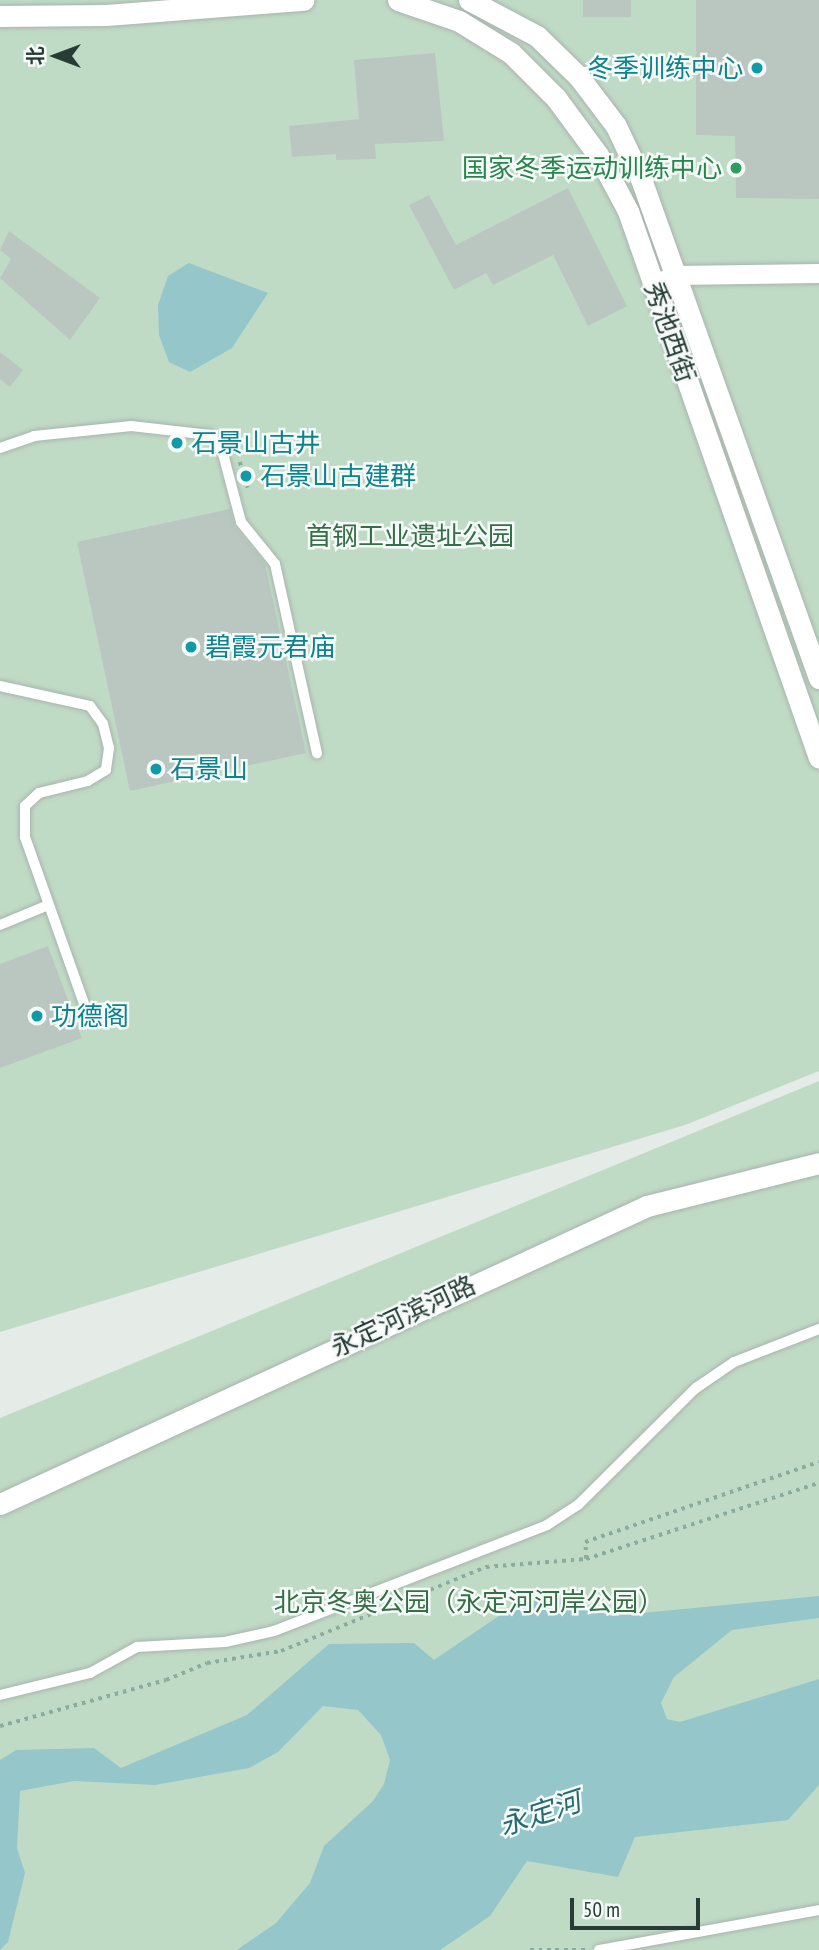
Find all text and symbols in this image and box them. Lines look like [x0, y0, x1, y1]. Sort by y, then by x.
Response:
north arrow [21, 21, 91, 91]
text: 北 [23, 47, 47, 66]
place label: 冬季训练中心 [587, 52, 743, 84]
marker: 冬季训练中心 [749, 60, 765, 76]
place label: 国家冬季运动训练中心 [462, 152, 722, 184]
marker: 国家冬季运动训练中心 [728, 160, 744, 176]
street label: 秀池西街 [638, 278, 702, 386]
place label: 石景山古井 [191, 427, 321, 459]
marker: 石景山古井 [169, 435, 185, 451]
place label: 石景山古建群 [260, 460, 416, 492]
marker: 石景山古建群 [238, 468, 254, 484]
park label: 首钢工业遗址公园 [306, 520, 514, 552]
place label: 碧霞元君庙 [205, 631, 335, 663]
marker: 碧霞元君庙 [183, 639, 199, 655]
place label: 石景山 [170, 753, 248, 785]
marker: 石景山 [148, 761, 164, 777]
place label: 功德阁 [51, 1000, 129, 1032]
marker: 功德阁 [29, 1008, 45, 1024]
street label: 永定河滨河路 [326, 1269, 480, 1363]
park label: 北京冬奥公园（永定河河岸公园） [274, 1586, 664, 1618]
water label: 永定河 [495, 1784, 585, 1842]
scale bar [574, 1884, 704, 1928]
text: 50 m [583, 1896, 620, 1923]

